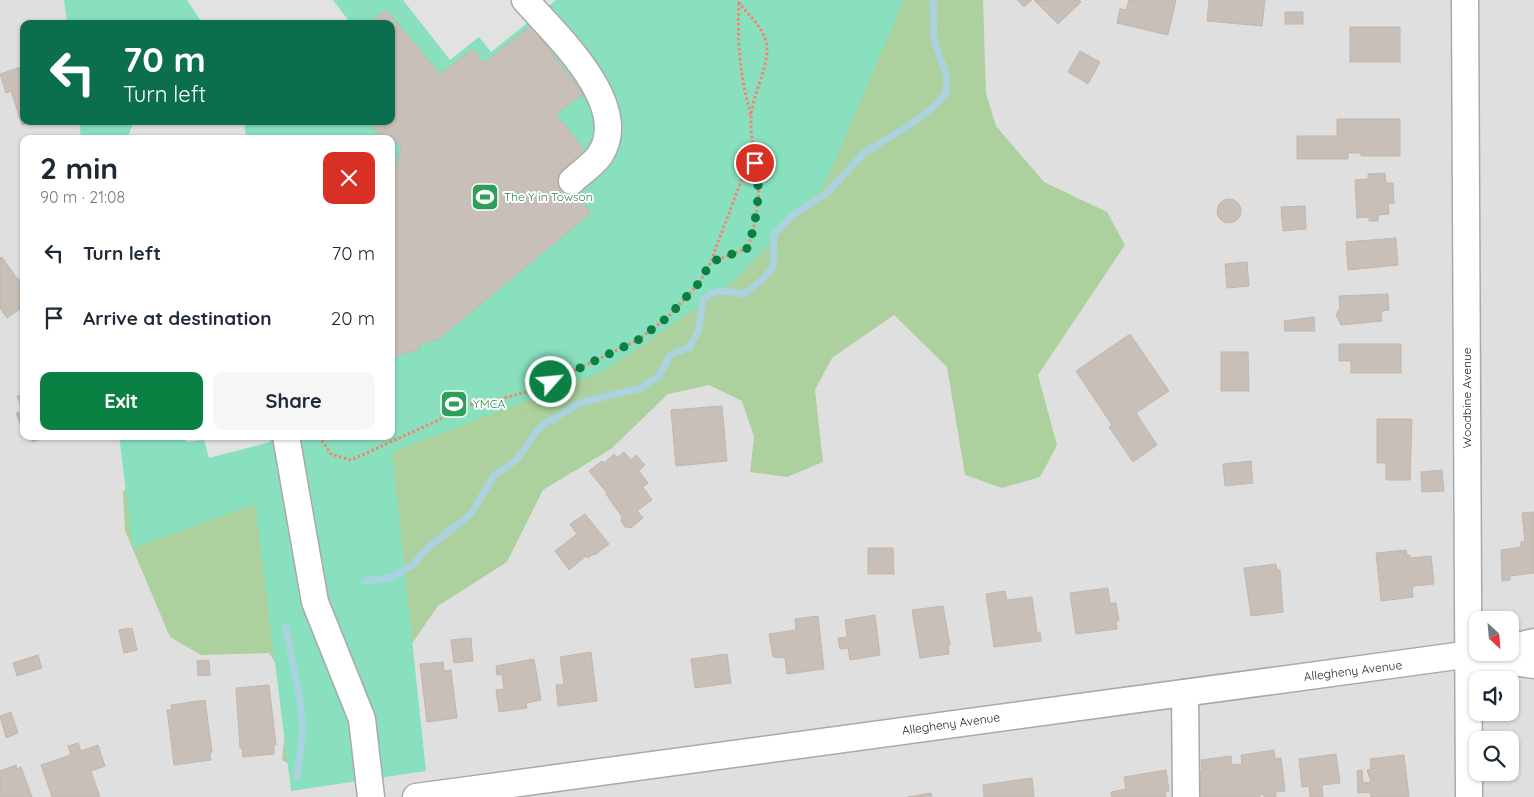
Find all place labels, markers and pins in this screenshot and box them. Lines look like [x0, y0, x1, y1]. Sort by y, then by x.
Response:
pin [734, 142, 776, 184]
sports icon: The Y in Towson [470, 182, 500, 212]
place label: The Y in Towson [504, 189, 593, 204]
sports icon: YMCA [439, 389, 469, 419]
place label: YMCA [473, 396, 505, 411]

